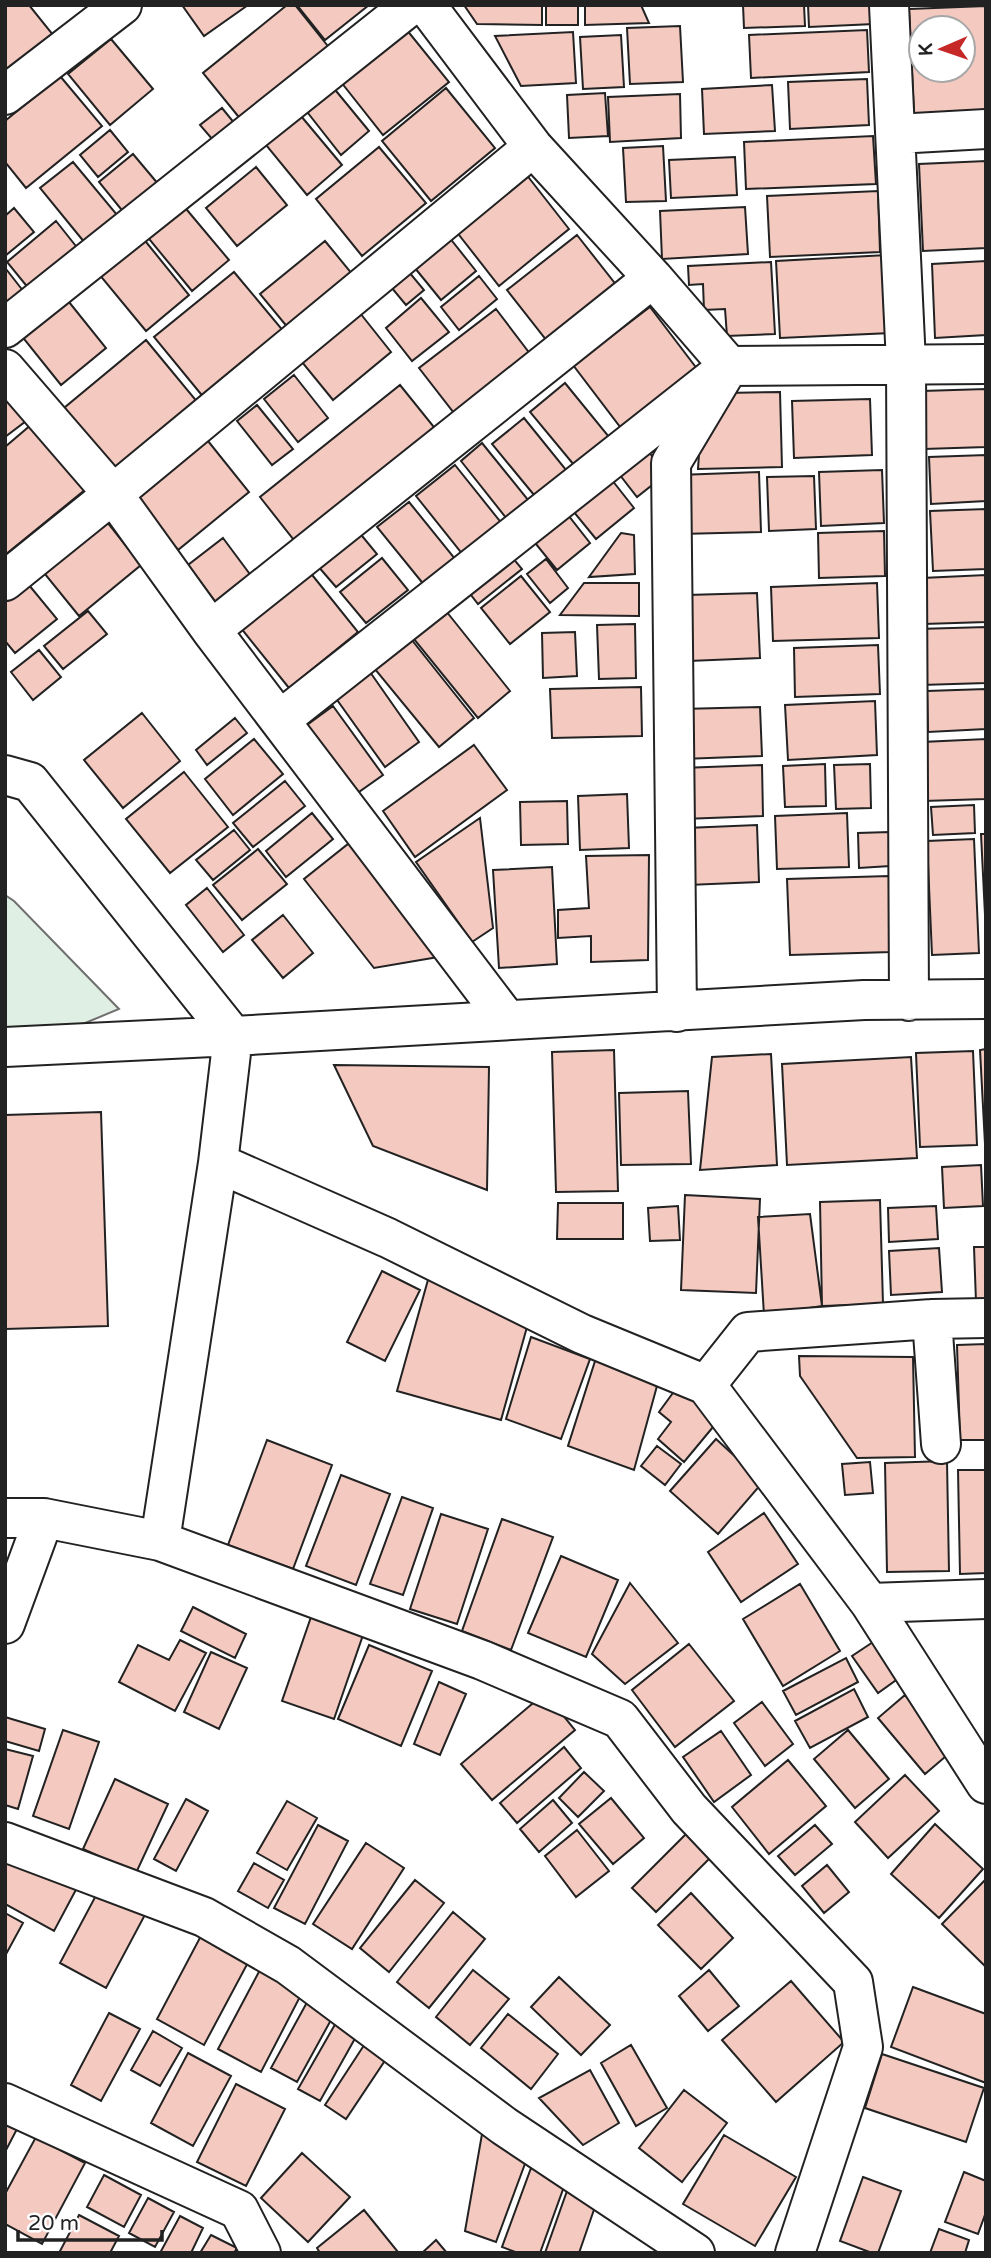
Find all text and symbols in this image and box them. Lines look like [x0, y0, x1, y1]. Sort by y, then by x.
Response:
north arrow [907, 14, 977, 84]
text: K [915, 43, 937, 56]
scale bar [18, 2198, 161, 2242]
text: 20 m [28, 2211, 79, 2236]

